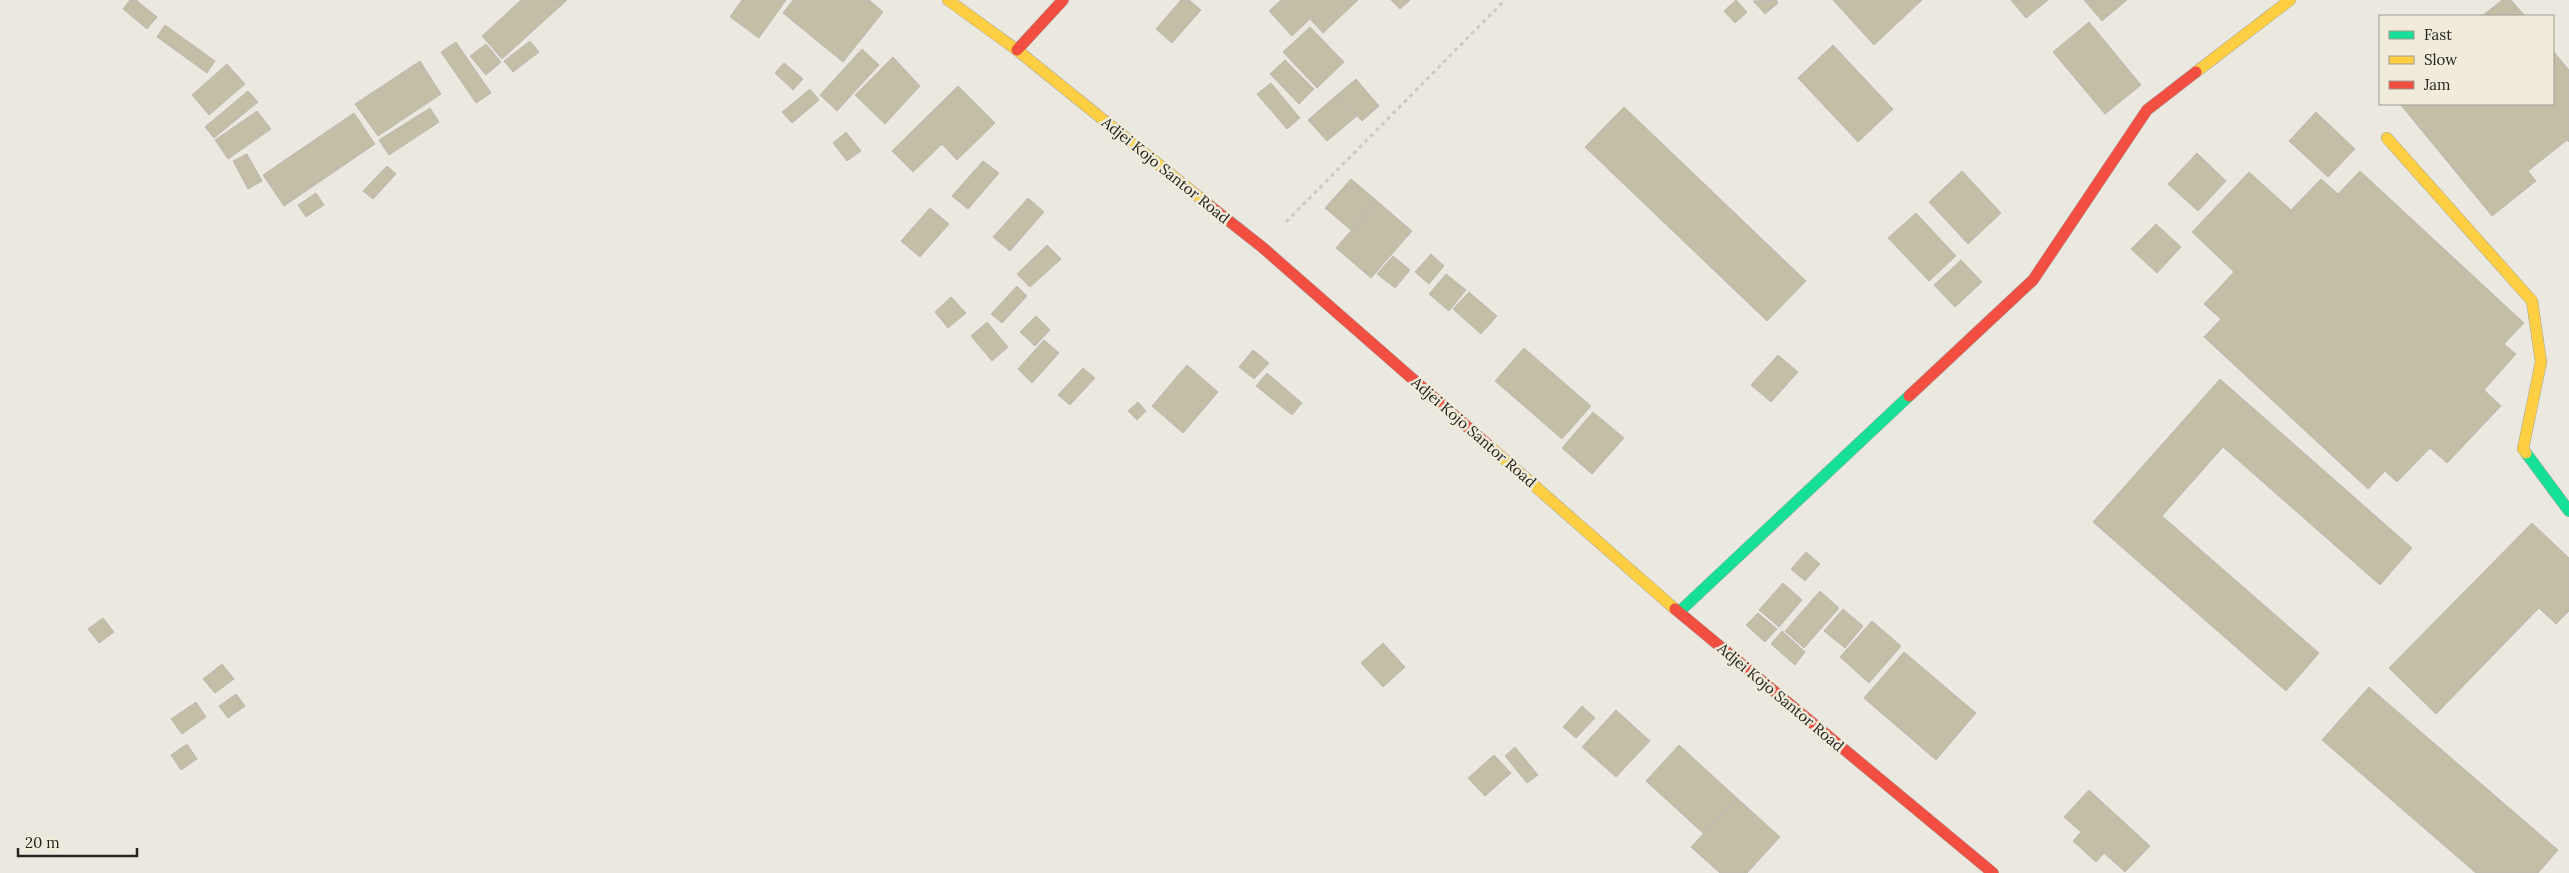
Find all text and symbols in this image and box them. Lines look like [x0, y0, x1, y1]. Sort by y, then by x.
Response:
legend [2379, 15, 2554, 105]
text: Fast [2424, 25, 2452, 44]
text: Slow [2424, 50, 2457, 69]
text: Jam [2423, 75, 2451, 94]
street label: Adjei Kojo Santor Road [1097, 112, 1234, 227]
street label: Adjei Kojo Santor Road [1407, 372, 1540, 491]
street label: Adjei Kojo Santor Road [1713, 638, 1848, 755]
scale bar [18, 826, 136, 858]
text: 20 m [25, 833, 60, 852]

